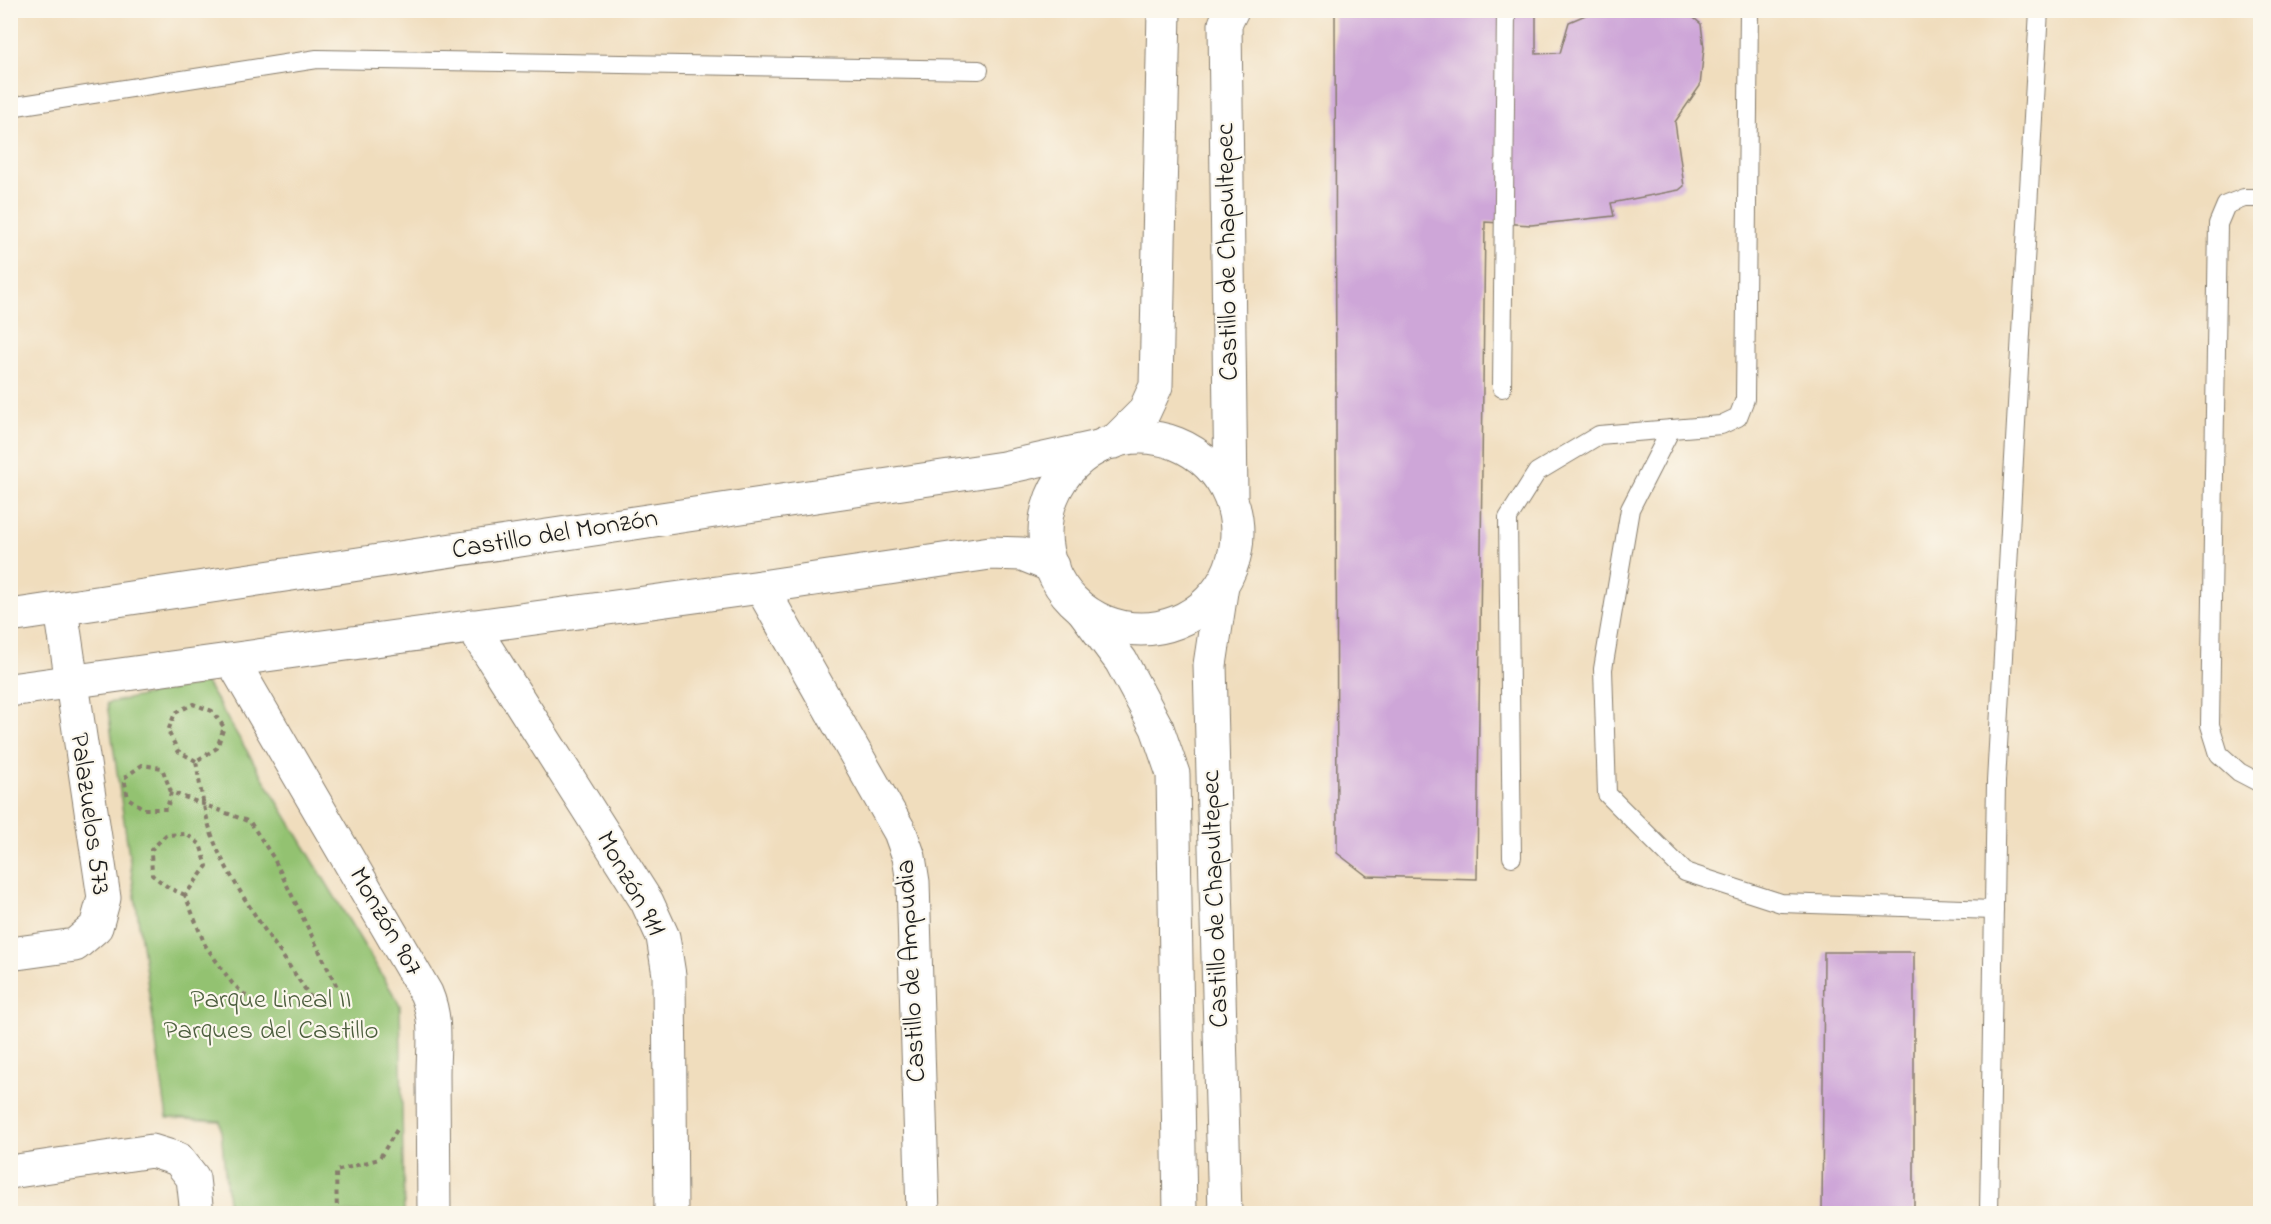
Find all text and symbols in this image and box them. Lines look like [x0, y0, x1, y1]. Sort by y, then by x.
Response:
street label: Castillo de Chapultepec [1206, 123, 1250, 381]
street label: Castillo del Monzón [449, 499, 661, 571]
street label: Palazuelos 573 [58, 730, 120, 898]
street label: Castillo de Chapultepec [1192, 770, 1240, 1028]
street label: Monzón 911 [585, 824, 675, 944]
street label: Castillo de Ampudia [887, 859, 937, 1083]
street label: Monzón 907 [338, 860, 432, 984]
park label: Parque Lineal II Parques del Castillo [164, 981, 378, 1051]

